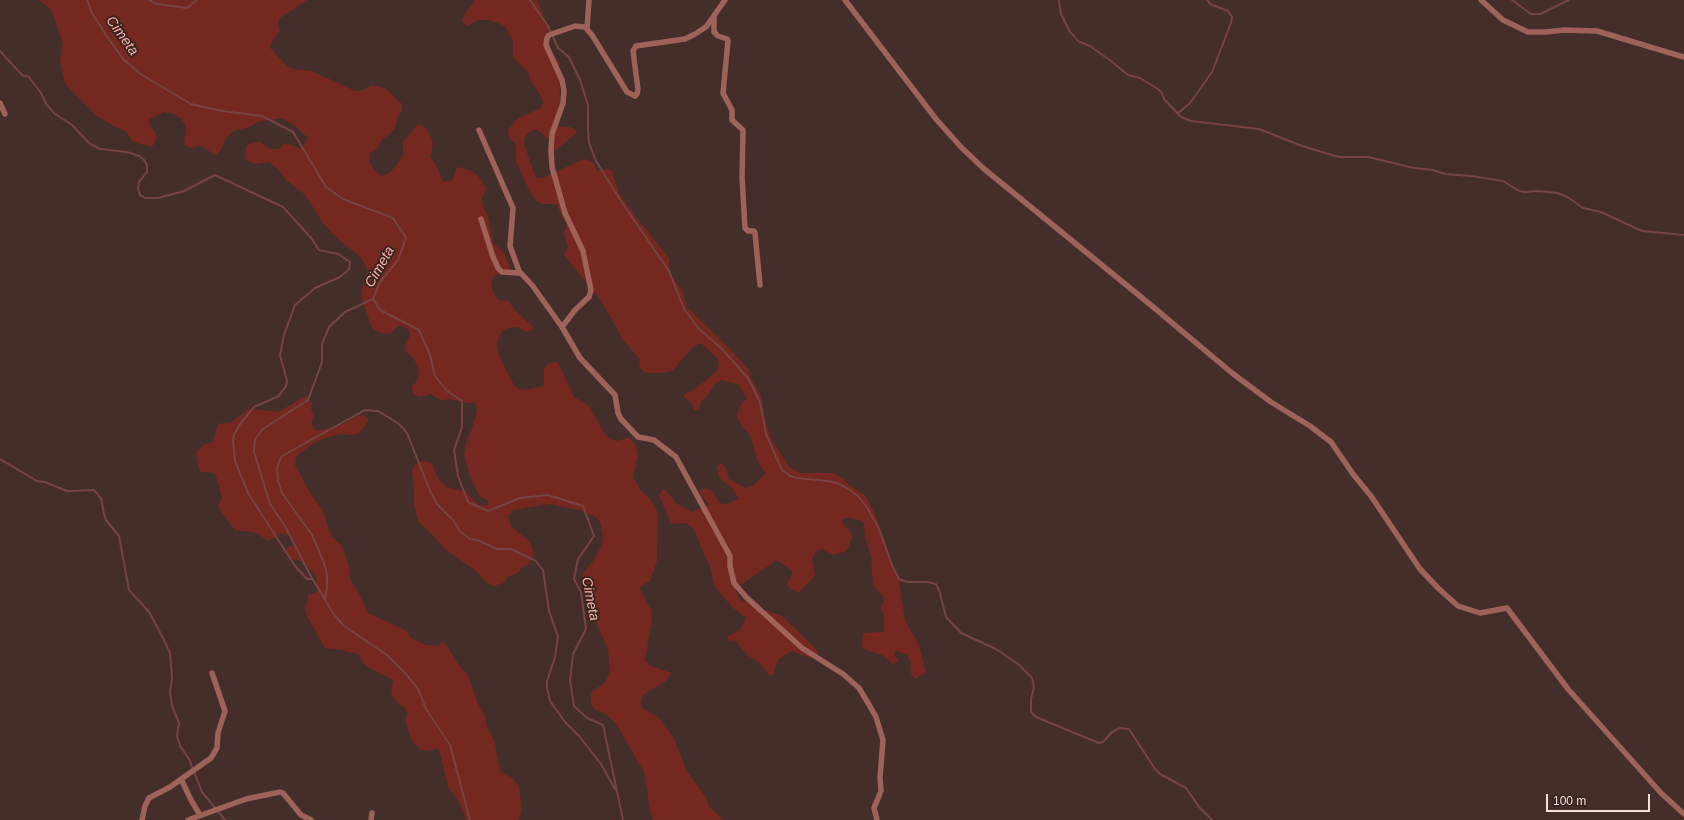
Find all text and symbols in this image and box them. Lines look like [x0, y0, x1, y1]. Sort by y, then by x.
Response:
water label: Cimeta [102, 13, 142, 59]
water label: Cimeta [362, 244, 398, 290]
water label: Cimeta [578, 576, 602, 622]
scale bar [1548, 786, 1652, 812]
text: 100 m [1553, 794, 1586, 808]

